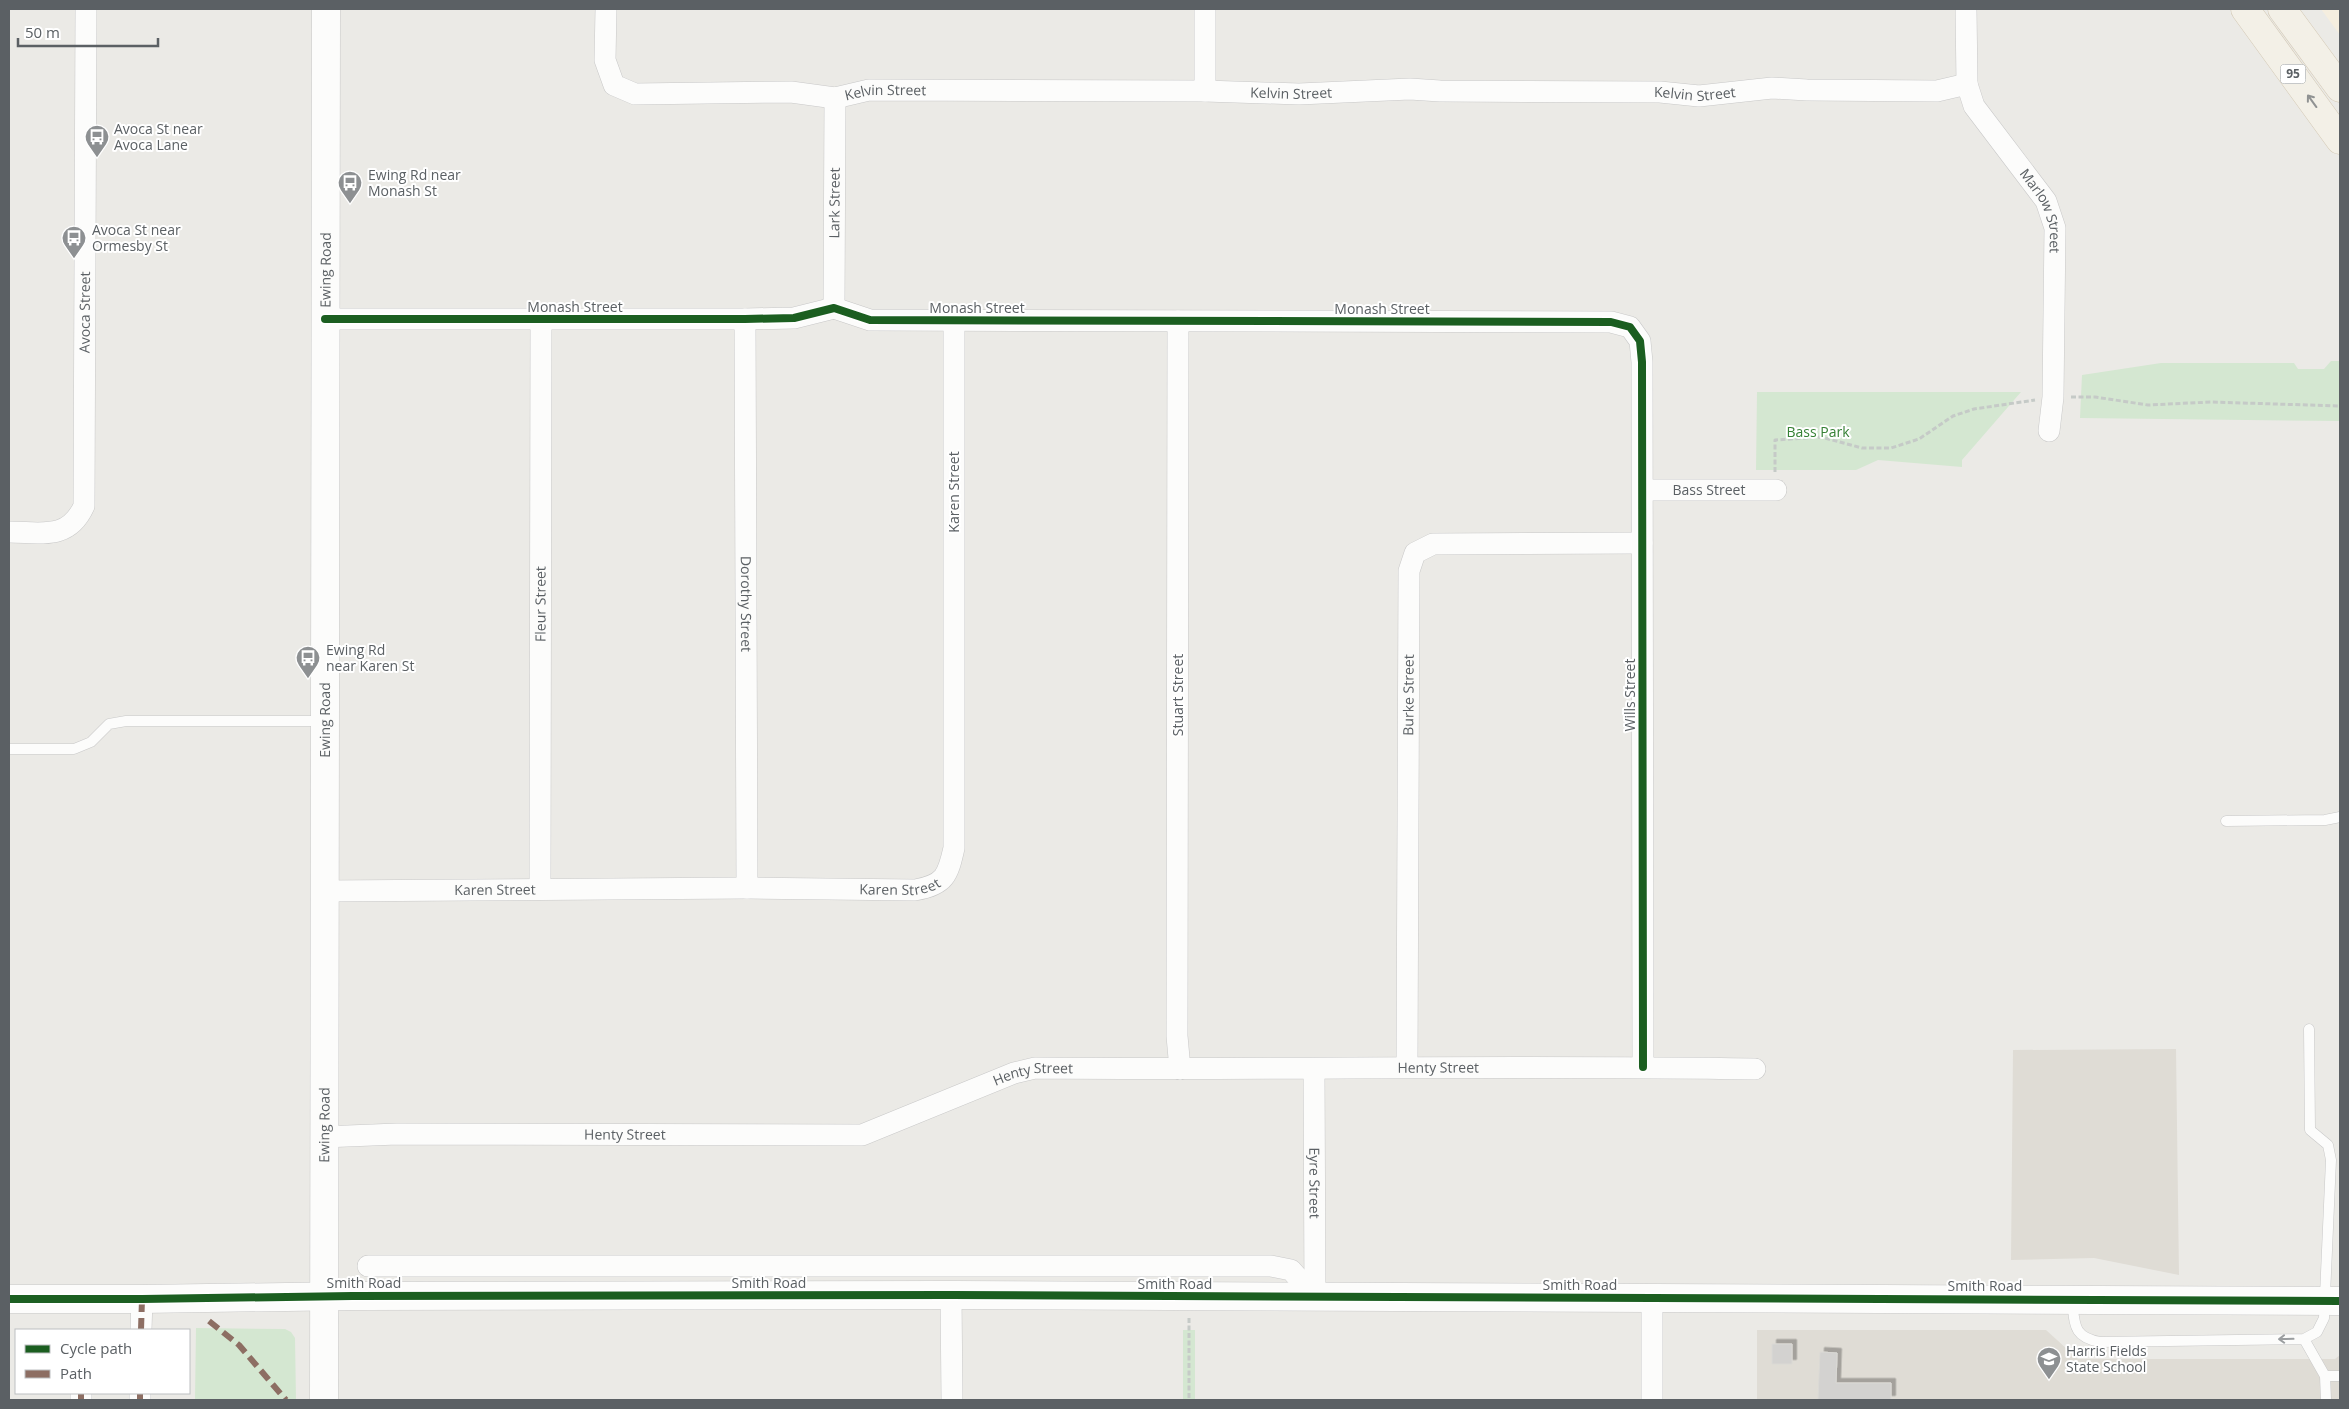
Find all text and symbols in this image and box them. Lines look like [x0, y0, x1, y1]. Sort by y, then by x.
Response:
scale bar [18, 15, 158, 47]
text: 50 m [25, 22, 60, 42]
road number: 95 [2280, 64, 2306, 84]
street label: Kelvin Street [843, 80, 926, 104]
street label: Kelvin Street [1250, 82, 1333, 103]
street label: Kelvin Street [1654, 82, 1737, 105]
one-way arrow [2307, 94, 2317, 108]
place label: Avoca St near Avoca Lane [114, 119, 203, 154]
bus stop icon: Avoca St near Avoca Lane [84, 124, 110, 158]
place label: Ewing Rd near Monash St [368, 165, 461, 200]
street label: Marlow Street [2016, 165, 2065, 253]
street label: Lark Street [824, 167, 844, 239]
bus stop icon: Ewing Rd near Monash St [337, 170, 363, 204]
place label: Avoca St near Ormesby St [92, 220, 181, 255]
bus stop icon: Avoca St near Ormesby St [61, 225, 87, 259]
street label: Ewing Road [316, 232, 335, 308]
street label: Avoca Street [75, 272, 94, 353]
street label: Monash Street [527, 297, 623, 316]
street label: Monash Street [929, 298, 1025, 317]
street label: Monash Street [1334, 299, 1430, 318]
park label: Bass Park [1786, 422, 1850, 441]
street label: Karen Street [944, 451, 963, 533]
street label: Bass Street [1673, 480, 1745, 499]
street label: Dorothy Street [737, 556, 756, 652]
street label: Fleur Street [530, 566, 550, 642]
place label: Ewing Rd near Karen St [326, 640, 414, 675]
bus stop icon: Ewing Rd near Karen St [295, 645, 321, 679]
street label: Stuart Street [1168, 654, 1187, 736]
street label: Burke Street [1398, 654, 1418, 736]
street label: Wills Street [1620, 659, 1639, 731]
street label: Ewing Road [315, 682, 334, 758]
street label: Karen Street [859, 873, 944, 899]
street label: Karen Street [454, 879, 536, 899]
street label: Henty Street [1397, 1057, 1479, 1077]
street label: Henty Street [990, 1058, 1073, 1090]
street label: Ewing Road [314, 1087, 333, 1163]
street label: Henty Street [584, 1124, 666, 1144]
street label: Eyre Street [1305, 1147, 1325, 1219]
street label: Smith Road [327, 1273, 401, 1292]
street label: Smith Road [732, 1273, 806, 1292]
street label: Smith Road [1138, 1274, 1212, 1293]
street label: Smith Road [1543, 1275, 1617, 1294]
street label: Smith Road [1948, 1276, 2022, 1295]
legend [15, 1329, 190, 1394]
one-way arrow [2278, 1334, 2294, 1344]
text: Cycle path [60, 1338, 132, 1358]
place label: Harris Fields State School [2066, 1341, 2147, 1376]
school or university icon: Harris Fields State School [2036, 1346, 2062, 1380]
text: Path [60, 1363, 92, 1383]

